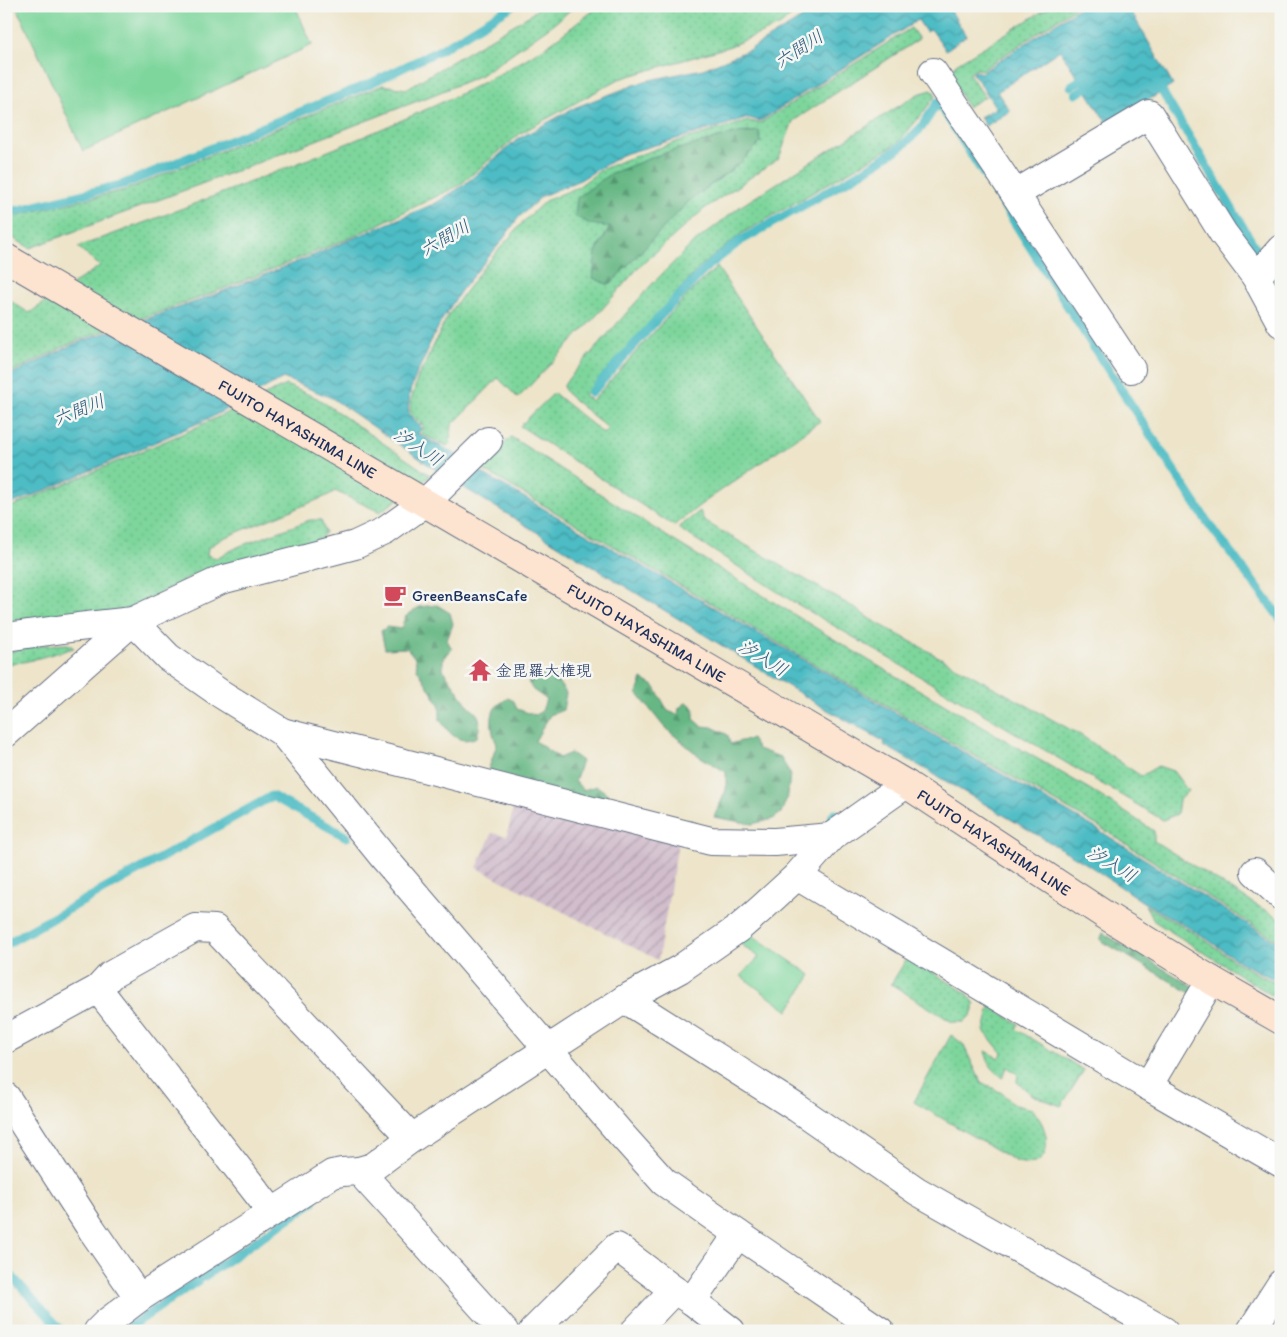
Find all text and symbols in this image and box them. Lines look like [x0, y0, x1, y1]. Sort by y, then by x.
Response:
water label: 六間川 [770, 25, 828, 73]
water label: 六間川 [416, 215, 474, 261]
street label: FUJITO HAYASHIMA LINE [215, 375, 380, 483]
water label: 六間川 [50, 390, 108, 430]
water label: 汐入川 [389, 423, 447, 471]
street label: FUJITO HAYASHIMA LINE [564, 579, 729, 687]
cafe icon: GreenBeansCafe [382, 582, 408, 608]
place label: GreenBeansCafe [412, 586, 528, 605]
water label: 汐入川 [734, 635, 792, 681]
temple icon: 金毘羅大権現 [467, 657, 493, 683]
place label: 金毘羅大権現 [496, 661, 592, 680]
street label: FUJITO HAYASHIMA LINE [913, 785, 1074, 900]
water label: 汐入川 [1083, 841, 1141, 887]

